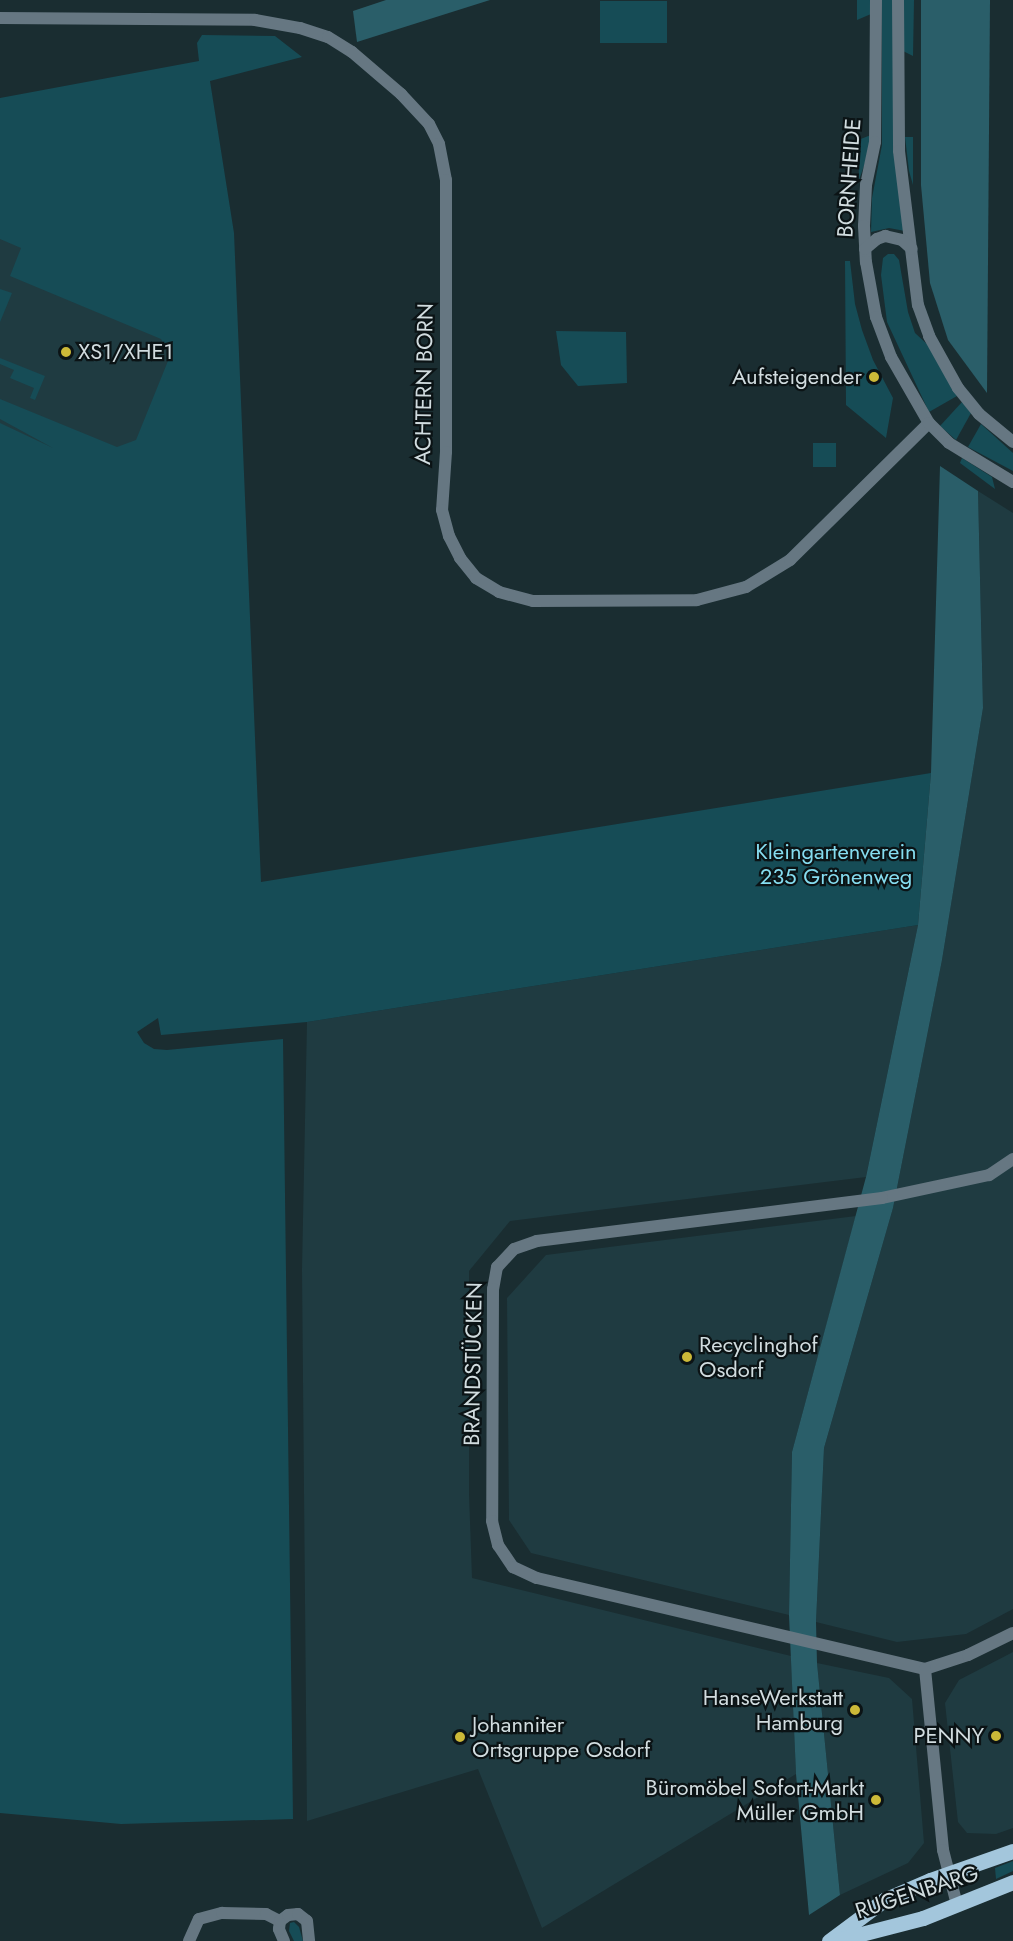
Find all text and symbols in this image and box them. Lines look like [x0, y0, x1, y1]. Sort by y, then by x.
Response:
street label: BORNHEIDE [832, 118, 866, 238]
street label: ACHTERN BORN [409, 303, 439, 465]
place label: XS1/XHE1 [78, 339, 173, 365]
marker: XS1/XHE1 [59, 345, 73, 359]
place label: Aufsteigender [732, 364, 862, 390]
marker: Aufsteigender [867, 370, 881, 384]
park label: Kleingartenverein 235 Grönenweg [755, 838, 917, 890]
street label: BRANDSTÜCKEN [458, 1282, 488, 1446]
place label: Recyclinghof Osdorf [699, 1331, 818, 1382]
marker: Recyclinghof Osdorf [680, 1350, 694, 1364]
place label: HanseWerkstatt Hamburg [703, 1684, 843, 1736]
marker: HanseWerkstatt Hamburg [848, 1703, 862, 1717]
place label: Johanniter Ortsgruppe Osdorf [472, 1711, 650, 1762]
place label: PENNY [913, 1723, 984, 1749]
marker: PENNY [989, 1729, 1003, 1743]
marker: Johanniter Ortsgruppe Osdorf [453, 1730, 467, 1744]
place label: Büromöbel Sofort-Markt Müller GmbH [646, 1774, 864, 1826]
marker: Büromöbel Sofort-Markt Müller GmbH [869, 1793, 883, 1807]
street label: RUGENBARG [852, 1860, 982, 1924]

